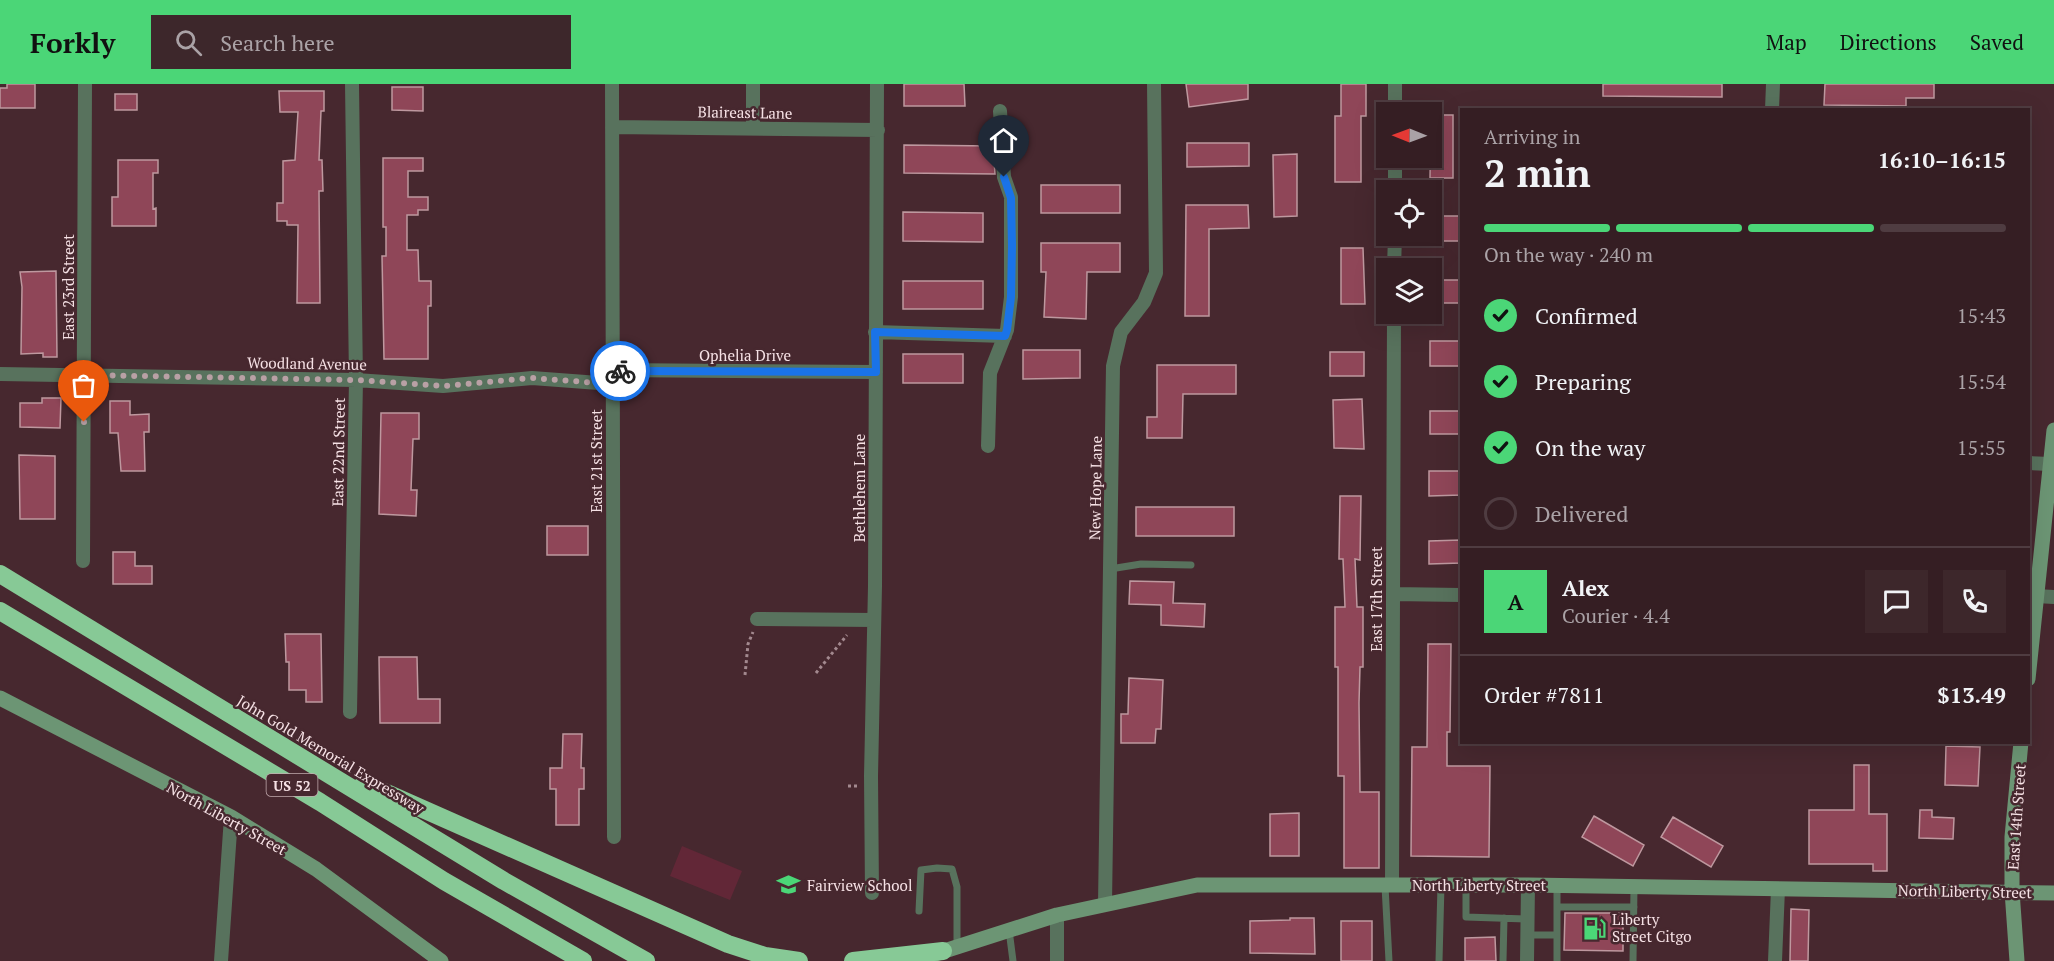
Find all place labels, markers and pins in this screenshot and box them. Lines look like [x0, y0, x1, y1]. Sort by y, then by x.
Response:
pin [978, 115, 1029, 177]
pin [58, 360, 109, 422]
school or university icon: Fairview School [776, 872, 802, 898]
place label: Fairview School [807, 875, 912, 895]
place label: Liberty Street Citgo [1612, 909, 1692, 946]
fuel station icon: Liberty Street Citgo [1581, 915, 1607, 941]

